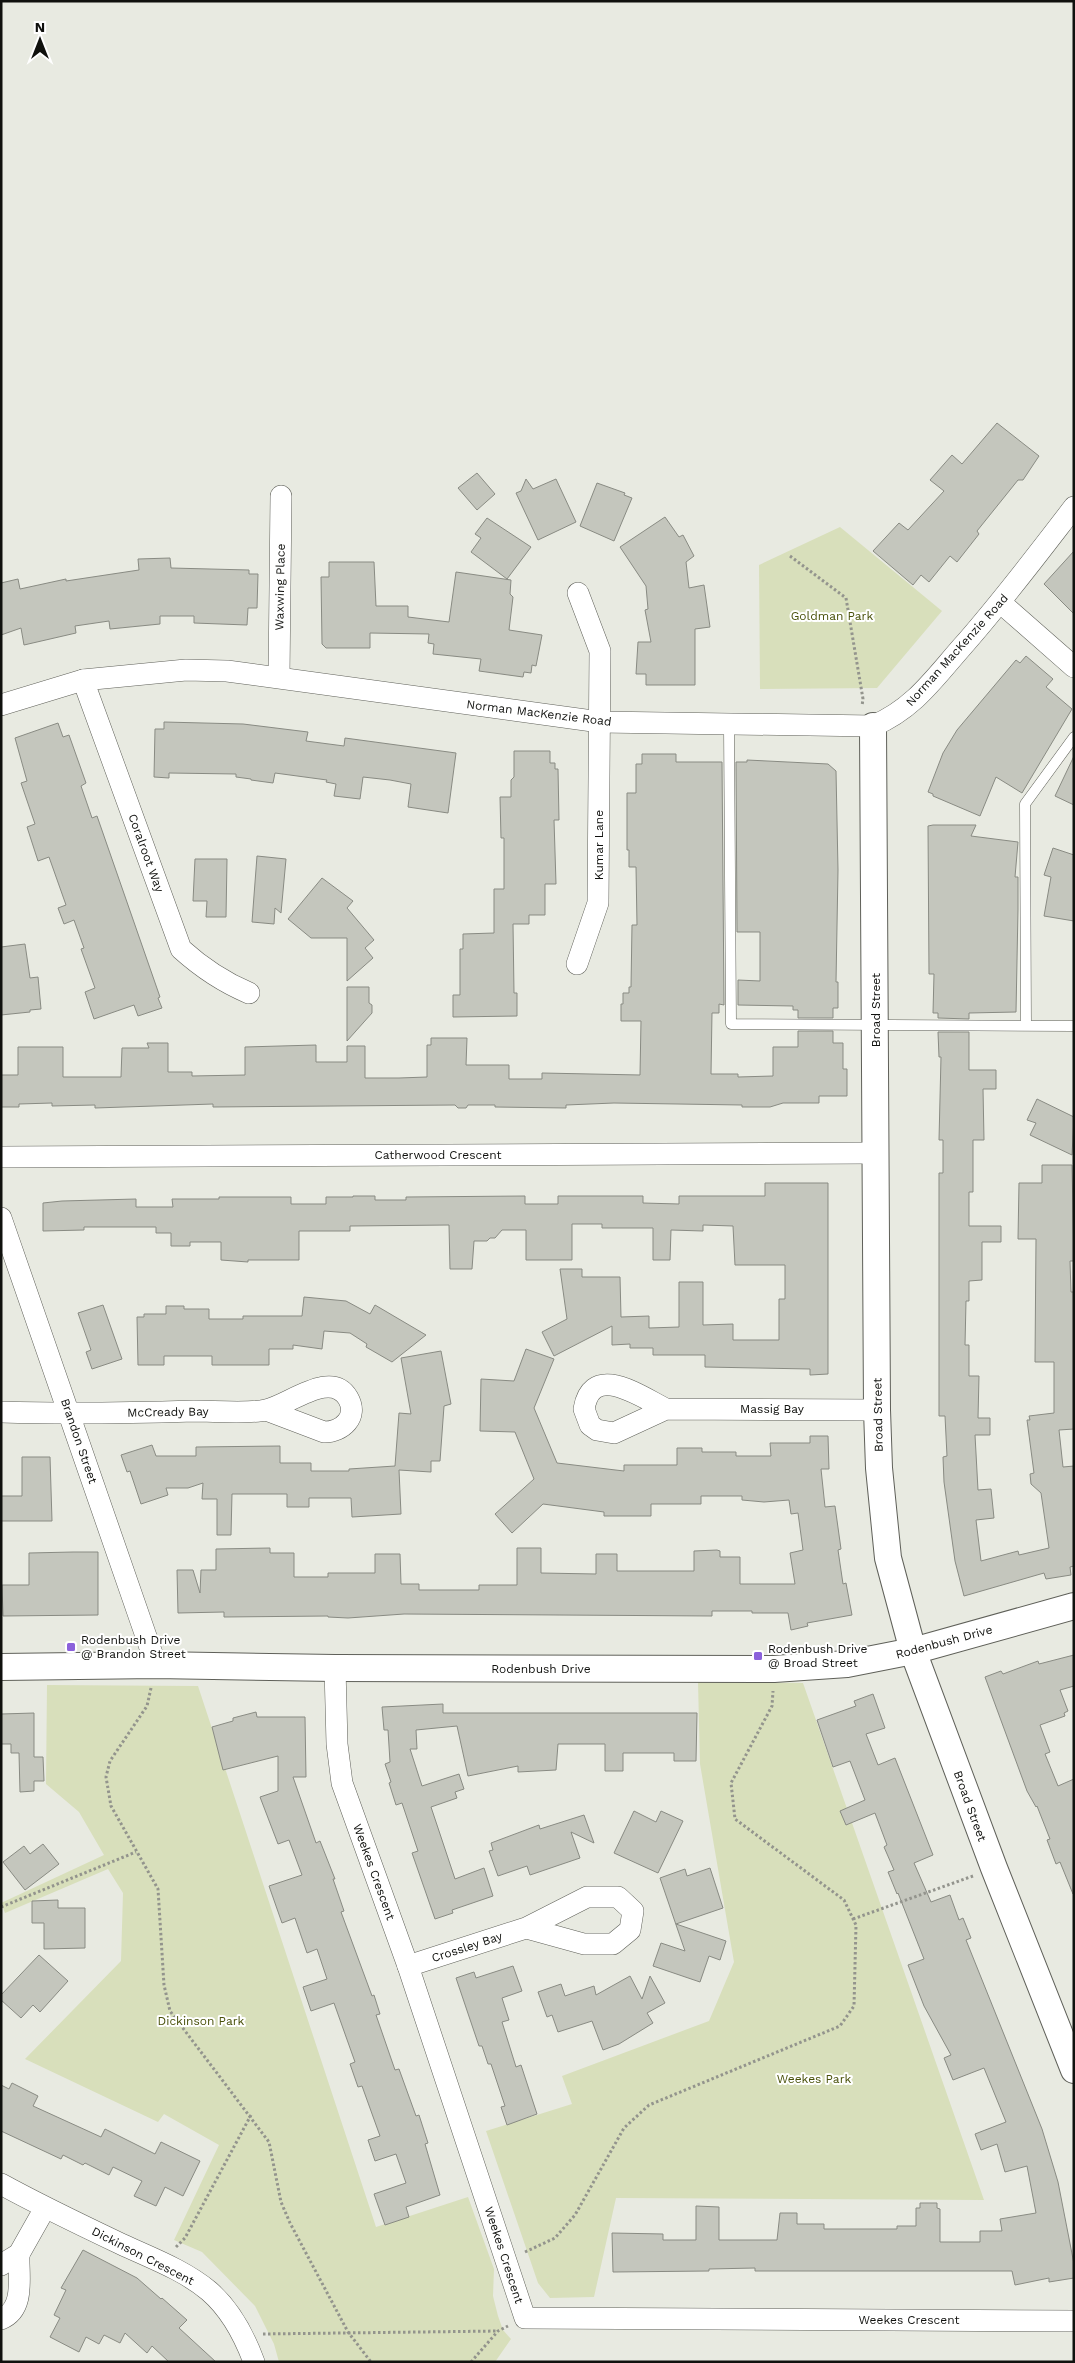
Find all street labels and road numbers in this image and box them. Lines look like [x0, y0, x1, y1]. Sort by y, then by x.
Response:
street label: Waxwing Place [272, 543, 288, 631]
street label: Norman MacKenzie Road [903, 591, 1011, 709]
street label: Norman MacKenzie Road [466, 697, 612, 729]
street label: Kumar Lane [592, 810, 606, 880]
street label: Coralroot Way [125, 812, 167, 895]
street label: Broad Street [869, 973, 883, 1047]
street label: Catherwood Crescent [374, 1148, 502, 1162]
street label: Broad Street [870, 1378, 886, 1452]
street label: Brandon Street [58, 1397, 100, 1485]
street label: Massig Bay [740, 1402, 805, 1416]
street label: McCready Bay [127, 1404, 210, 1420]
street label: Rodenbush Drive [894, 1622, 994, 1662]
street label: Rodenbush Drive [491, 1662, 591, 1676]
street label: Broad Street [951, 1769, 989, 1843]
street label: Weekes Crescent [350, 1822, 398, 1922]
street label: Crossley Bay [430, 1929, 505, 1965]
street label: Weekes Crescent [482, 2205, 526, 2305]
street label: Dickinson Crescent [89, 2224, 197, 2288]
street label: Weekes Crescent [858, 2313, 960, 2327]

